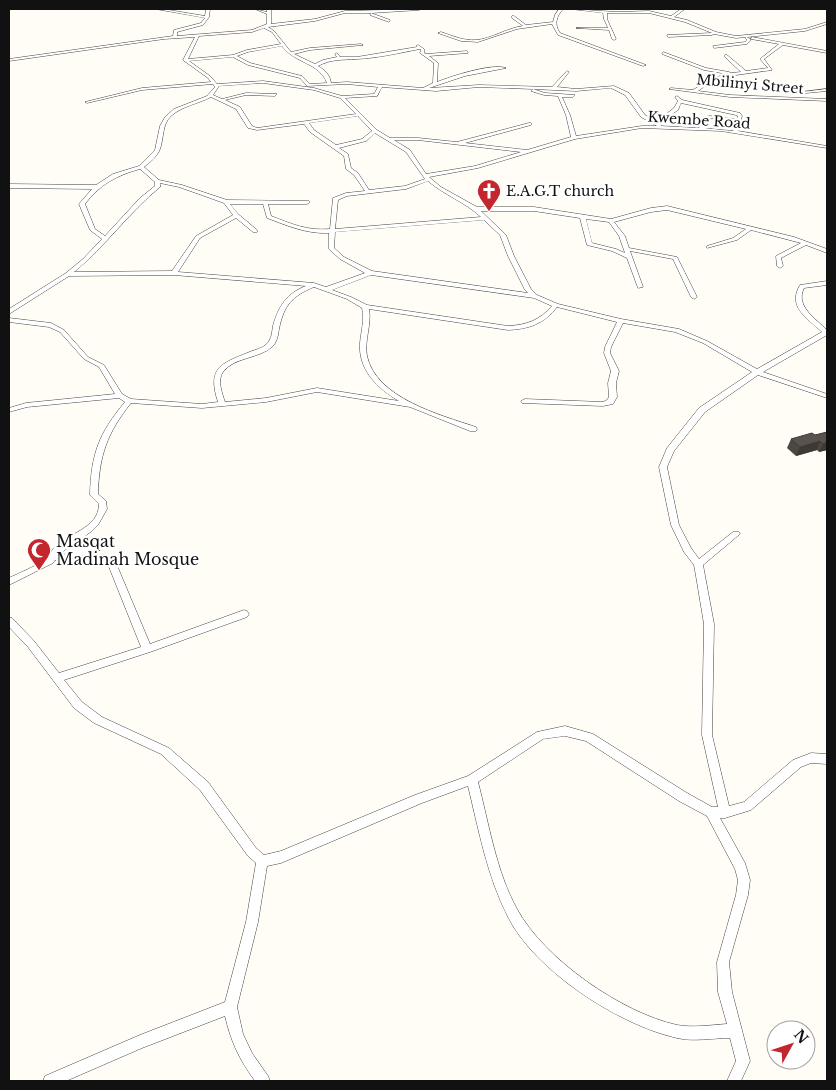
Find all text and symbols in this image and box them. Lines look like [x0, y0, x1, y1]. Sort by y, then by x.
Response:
street label: Mbilinyi Street [696, 70, 805, 98]
street label: Kwembe Road [647, 107, 752, 133]
church icon: E.A.G.T church [476, 178, 502, 212]
place label: E.A.G.T church [506, 182, 614, 200]
place label: Masqat Madinah Mosque [56, 531, 199, 569]
mosque icon: Masqat Madinah Mosque [26, 537, 52, 571]
north arrow [766, 1020, 816, 1070]
text: N [790, 1026, 812, 1047]

